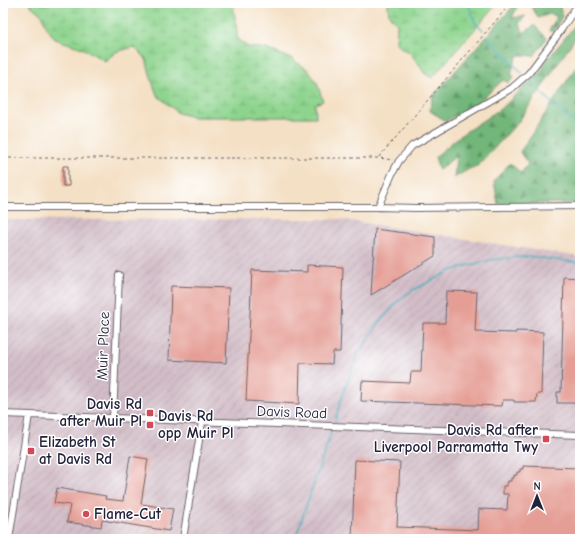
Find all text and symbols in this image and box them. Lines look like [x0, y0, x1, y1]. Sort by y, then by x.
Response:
street label: Muir Place [93, 311, 113, 381]
place label: Davis Rd after Muir Pl [60, 395, 142, 430]
street label: Davis Road [256, 402, 328, 422]
place label: Davis Rd opp Muir Pl [158, 407, 233, 442]
marker: Davis Rd after Muir Pl [145, 408, 155, 418]
marker: Davis Rd opp Muir Pl [145, 420, 155, 430]
place label: Davis Rd after Liverpool Parramatta Twy [374, 421, 538, 456]
place label: Elizabeth St at Davis Rd [39, 433, 116, 468]
marker: Davis Rd after Liverpool Parramatta Twy [541, 434, 551, 444]
marker: Elizabeth St at Davis Rd [26, 446, 36, 456]
north arrow [517, 476, 557, 516]
text: N [533, 480, 541, 493]
place label: Flame-Cut [94, 505, 162, 523]
marker: Flame-Cut [81, 509, 91, 519]

